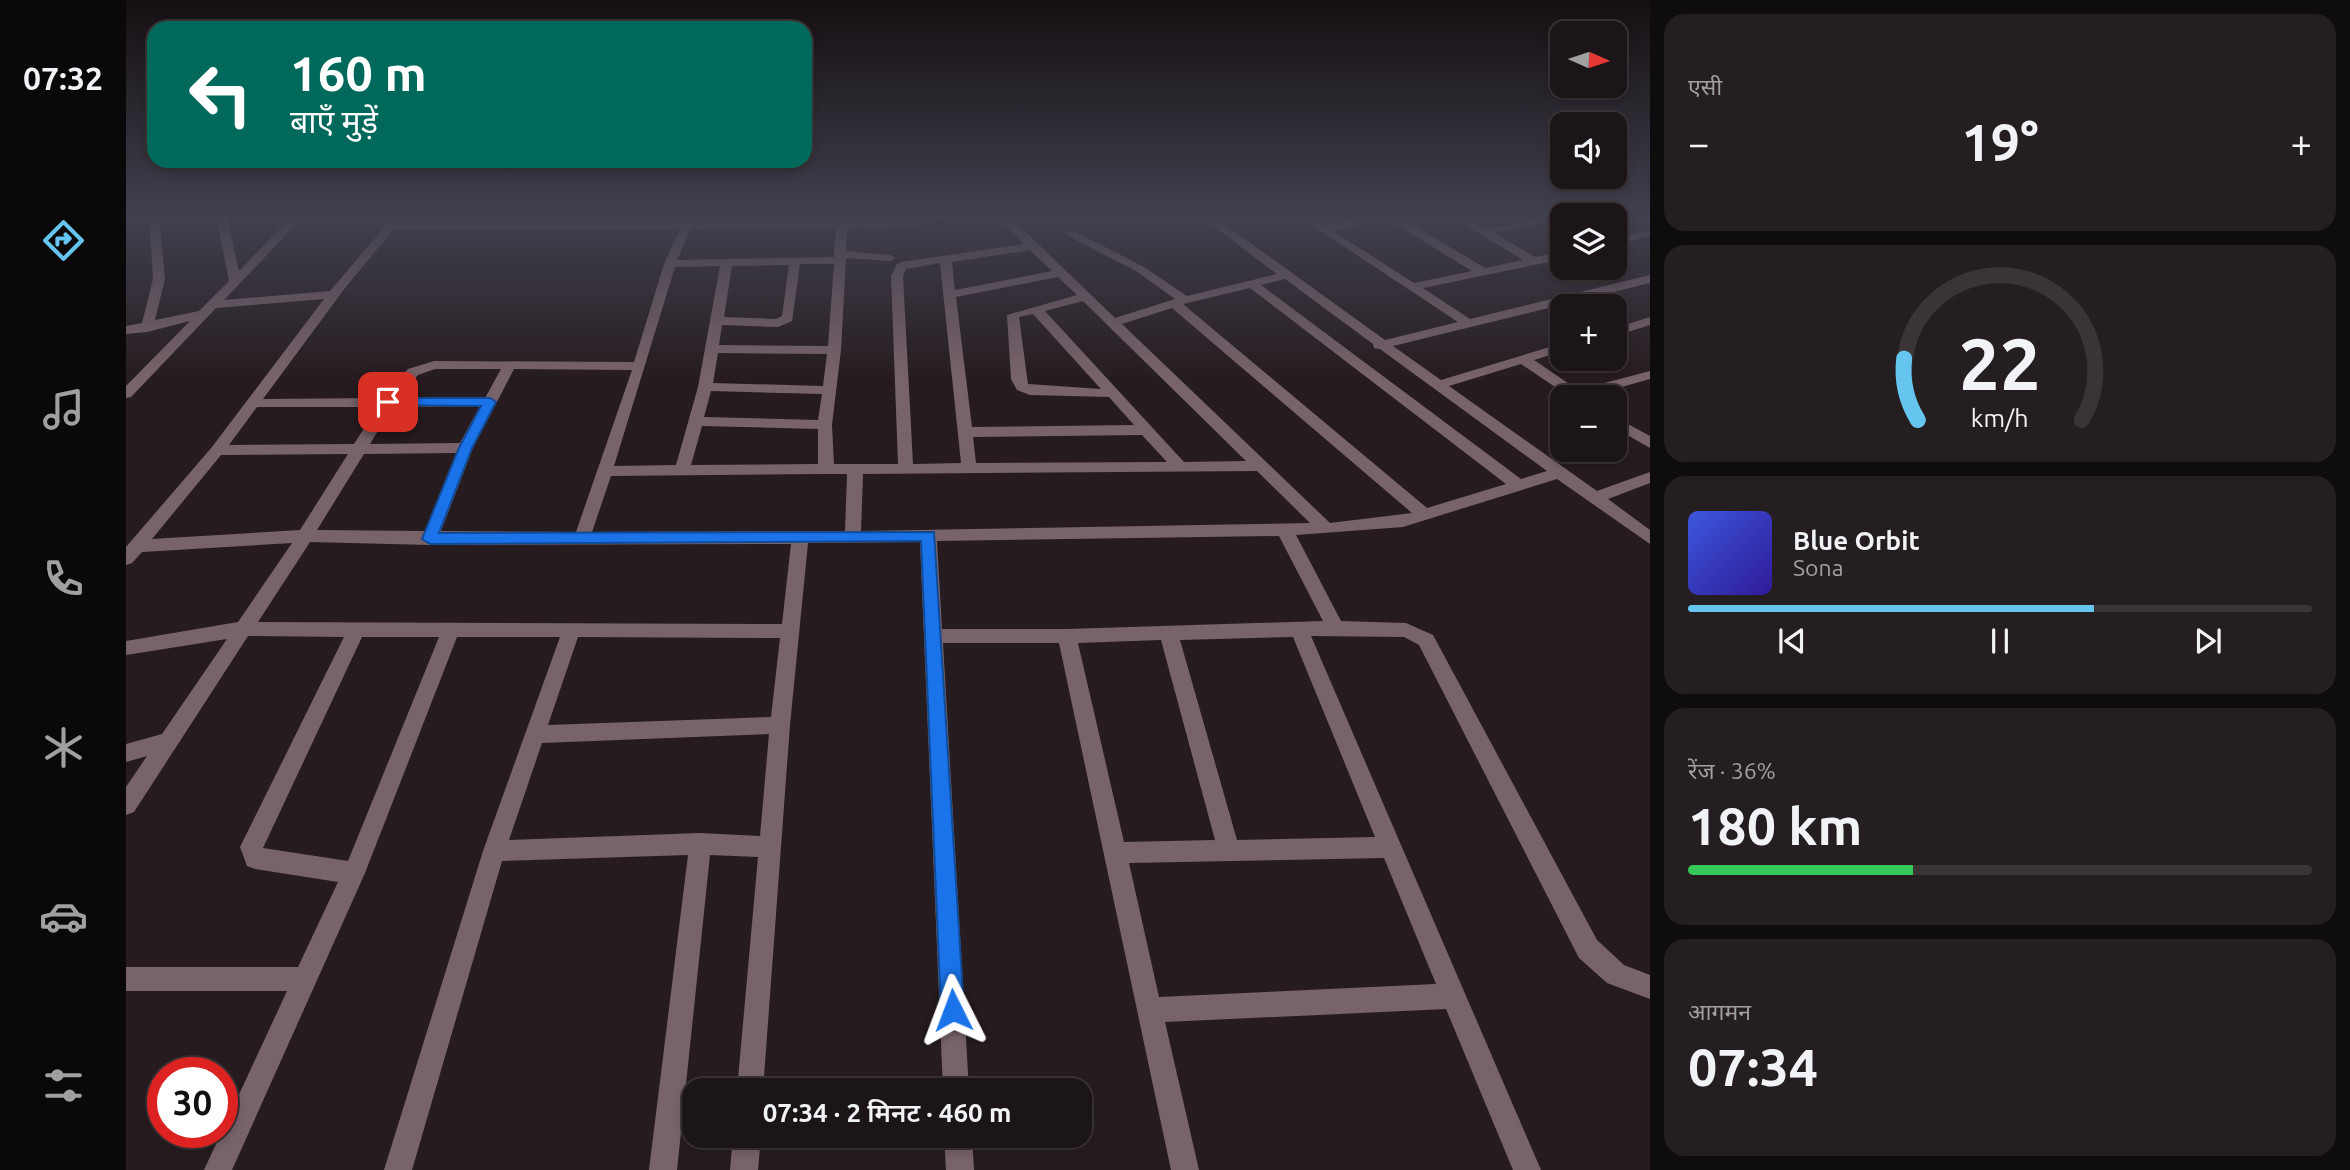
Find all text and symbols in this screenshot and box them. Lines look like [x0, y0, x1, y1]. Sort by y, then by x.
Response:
north arrow [1550, 21, 1628, 98]
map controls [1550, 21, 1627, 462]
text: 160 m [290, 45, 427, 100]
icon: left [175, 49, 266, 140]
text: 07:32 [23, 60, 103, 96]
text: एसी [1688, 74, 1722, 99]
text: बाएँ मुड़ें [290, 103, 378, 139]
button: sound [1550, 112, 1627, 189]
text: 19° [1961, 113, 2039, 171]
text: − [1688, 122, 1709, 164]
text: + [2291, 122, 2312, 164]
button: layers [1550, 203, 1627, 280]
icon: directions [39, 216, 88, 265]
button: + [1550, 294, 1627, 371]
text: 22 [1959, 322, 2041, 404]
pin [358, 372, 418, 432]
icon: arrive [369, 383, 407, 421]
icon: music [39, 385, 88, 434]
button: − [1550, 385, 1627, 462]
text: km/h [1971, 404, 2029, 432]
text: Blue Orbit [1793, 526, 1920, 555]
icon: phone [39, 554, 88, 603]
text: Sona [1793, 555, 1843, 580]
icon: previous [1773, 622, 1811, 660]
icon: pause [1981, 622, 2019, 660]
icon: next [2189, 622, 2227, 660]
icon: climate [39, 723, 88, 772]
text: रेंज · 36% [1688, 758, 1776, 783]
text: 180 km [1688, 797, 1862, 855]
icon: car [39, 892, 88, 941]
position arrow [916, 973, 990, 1047]
text: आगमन [1688, 999, 1751, 1024]
text: 07:34 [1688, 1038, 1818, 1096]
speed limit sign: 30 [147, 1057, 238, 1148]
icon: filters [39, 1061, 88, 1110]
text: 07:34 · 2 मिनट · 460 m [763, 1098, 1011, 1127]

